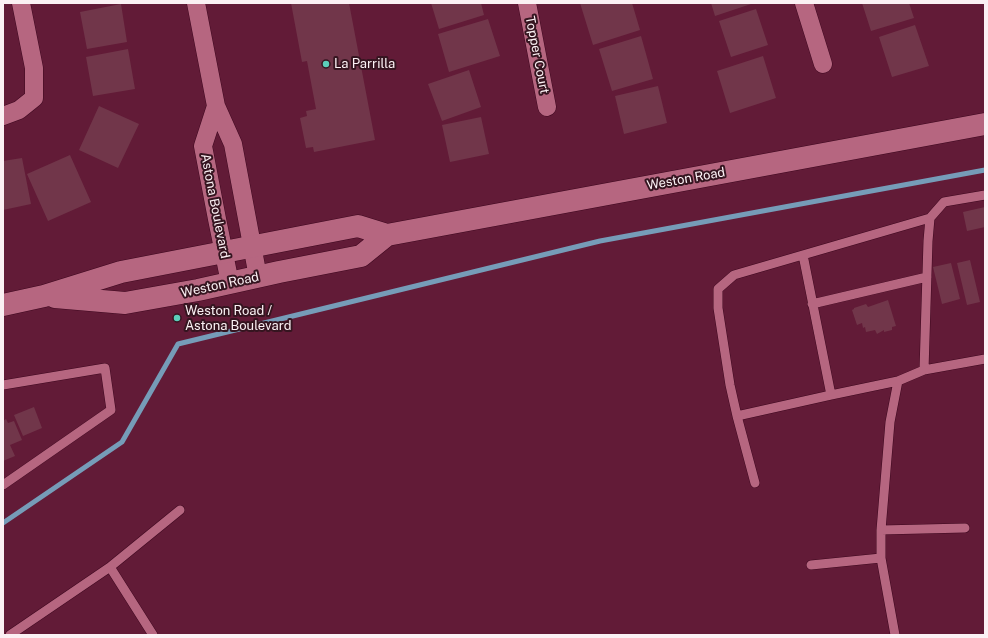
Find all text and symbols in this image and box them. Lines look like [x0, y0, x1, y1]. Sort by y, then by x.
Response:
street label: Topper Court [522, 15, 552, 95]
place label: La Parrilla [334, 56, 395, 72]
marker: La Parrilla [321, 59, 331, 69]
street label: Astona Boulevard [197, 152, 233, 260]
street label: Weston Road [646, 164, 726, 194]
street label: Weston Road [180, 269, 260, 301]
place label: Weston Road / Astona Boulevard [185, 303, 291, 334]
marker: Weston Road / Astona Boulevard [172, 313, 182, 323]

